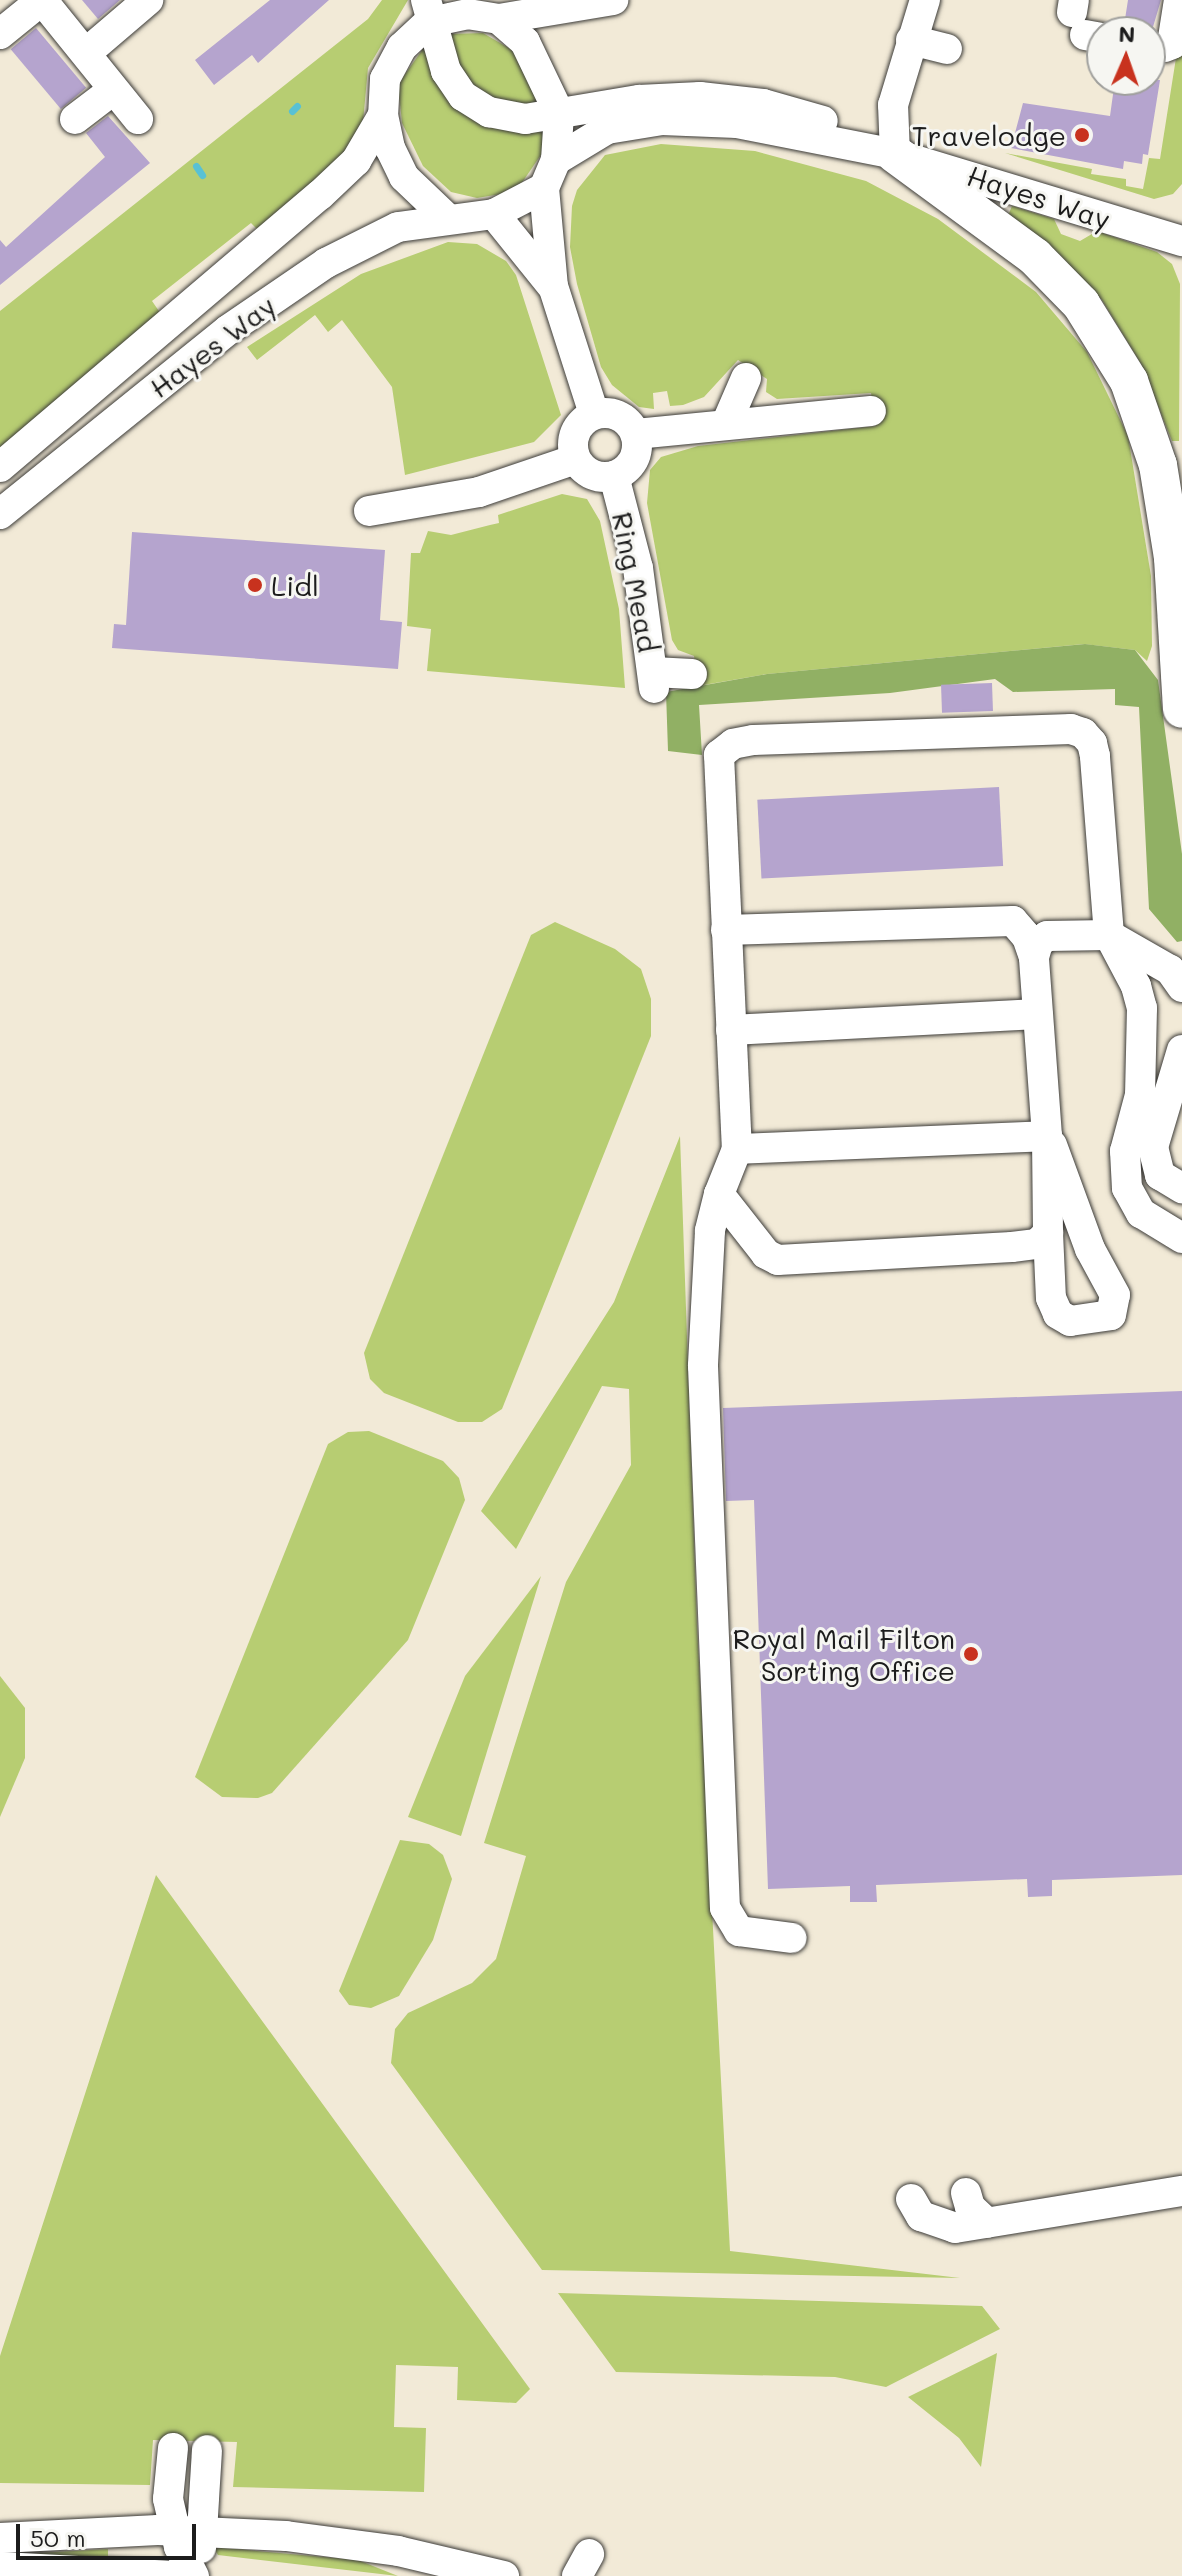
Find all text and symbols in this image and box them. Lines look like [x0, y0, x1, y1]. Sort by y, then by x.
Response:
north arrow [1086, 16, 1166, 96]
text: N [1118, 19, 1136, 48]
place label: Travelodge [912, 118, 1066, 152]
marker: Travelodge [1073, 126, 1091, 144]
street label: Hayes Way [963, 158, 1115, 236]
street label: Hayes Way [143, 288, 281, 404]
street label: Ring Mead [606, 509, 666, 655]
place label: Lidl [271, 568, 319, 602]
marker: Lidl [246, 576, 264, 594]
place label: Royal Mail Filton Sorting Office [732, 1621, 955, 1687]
marker: Royal Mail Filton Sorting Office [962, 1645, 980, 1663]
scale bar [20, 2508, 200, 2558]
text: 50 m [30, 2522, 86, 2553]

